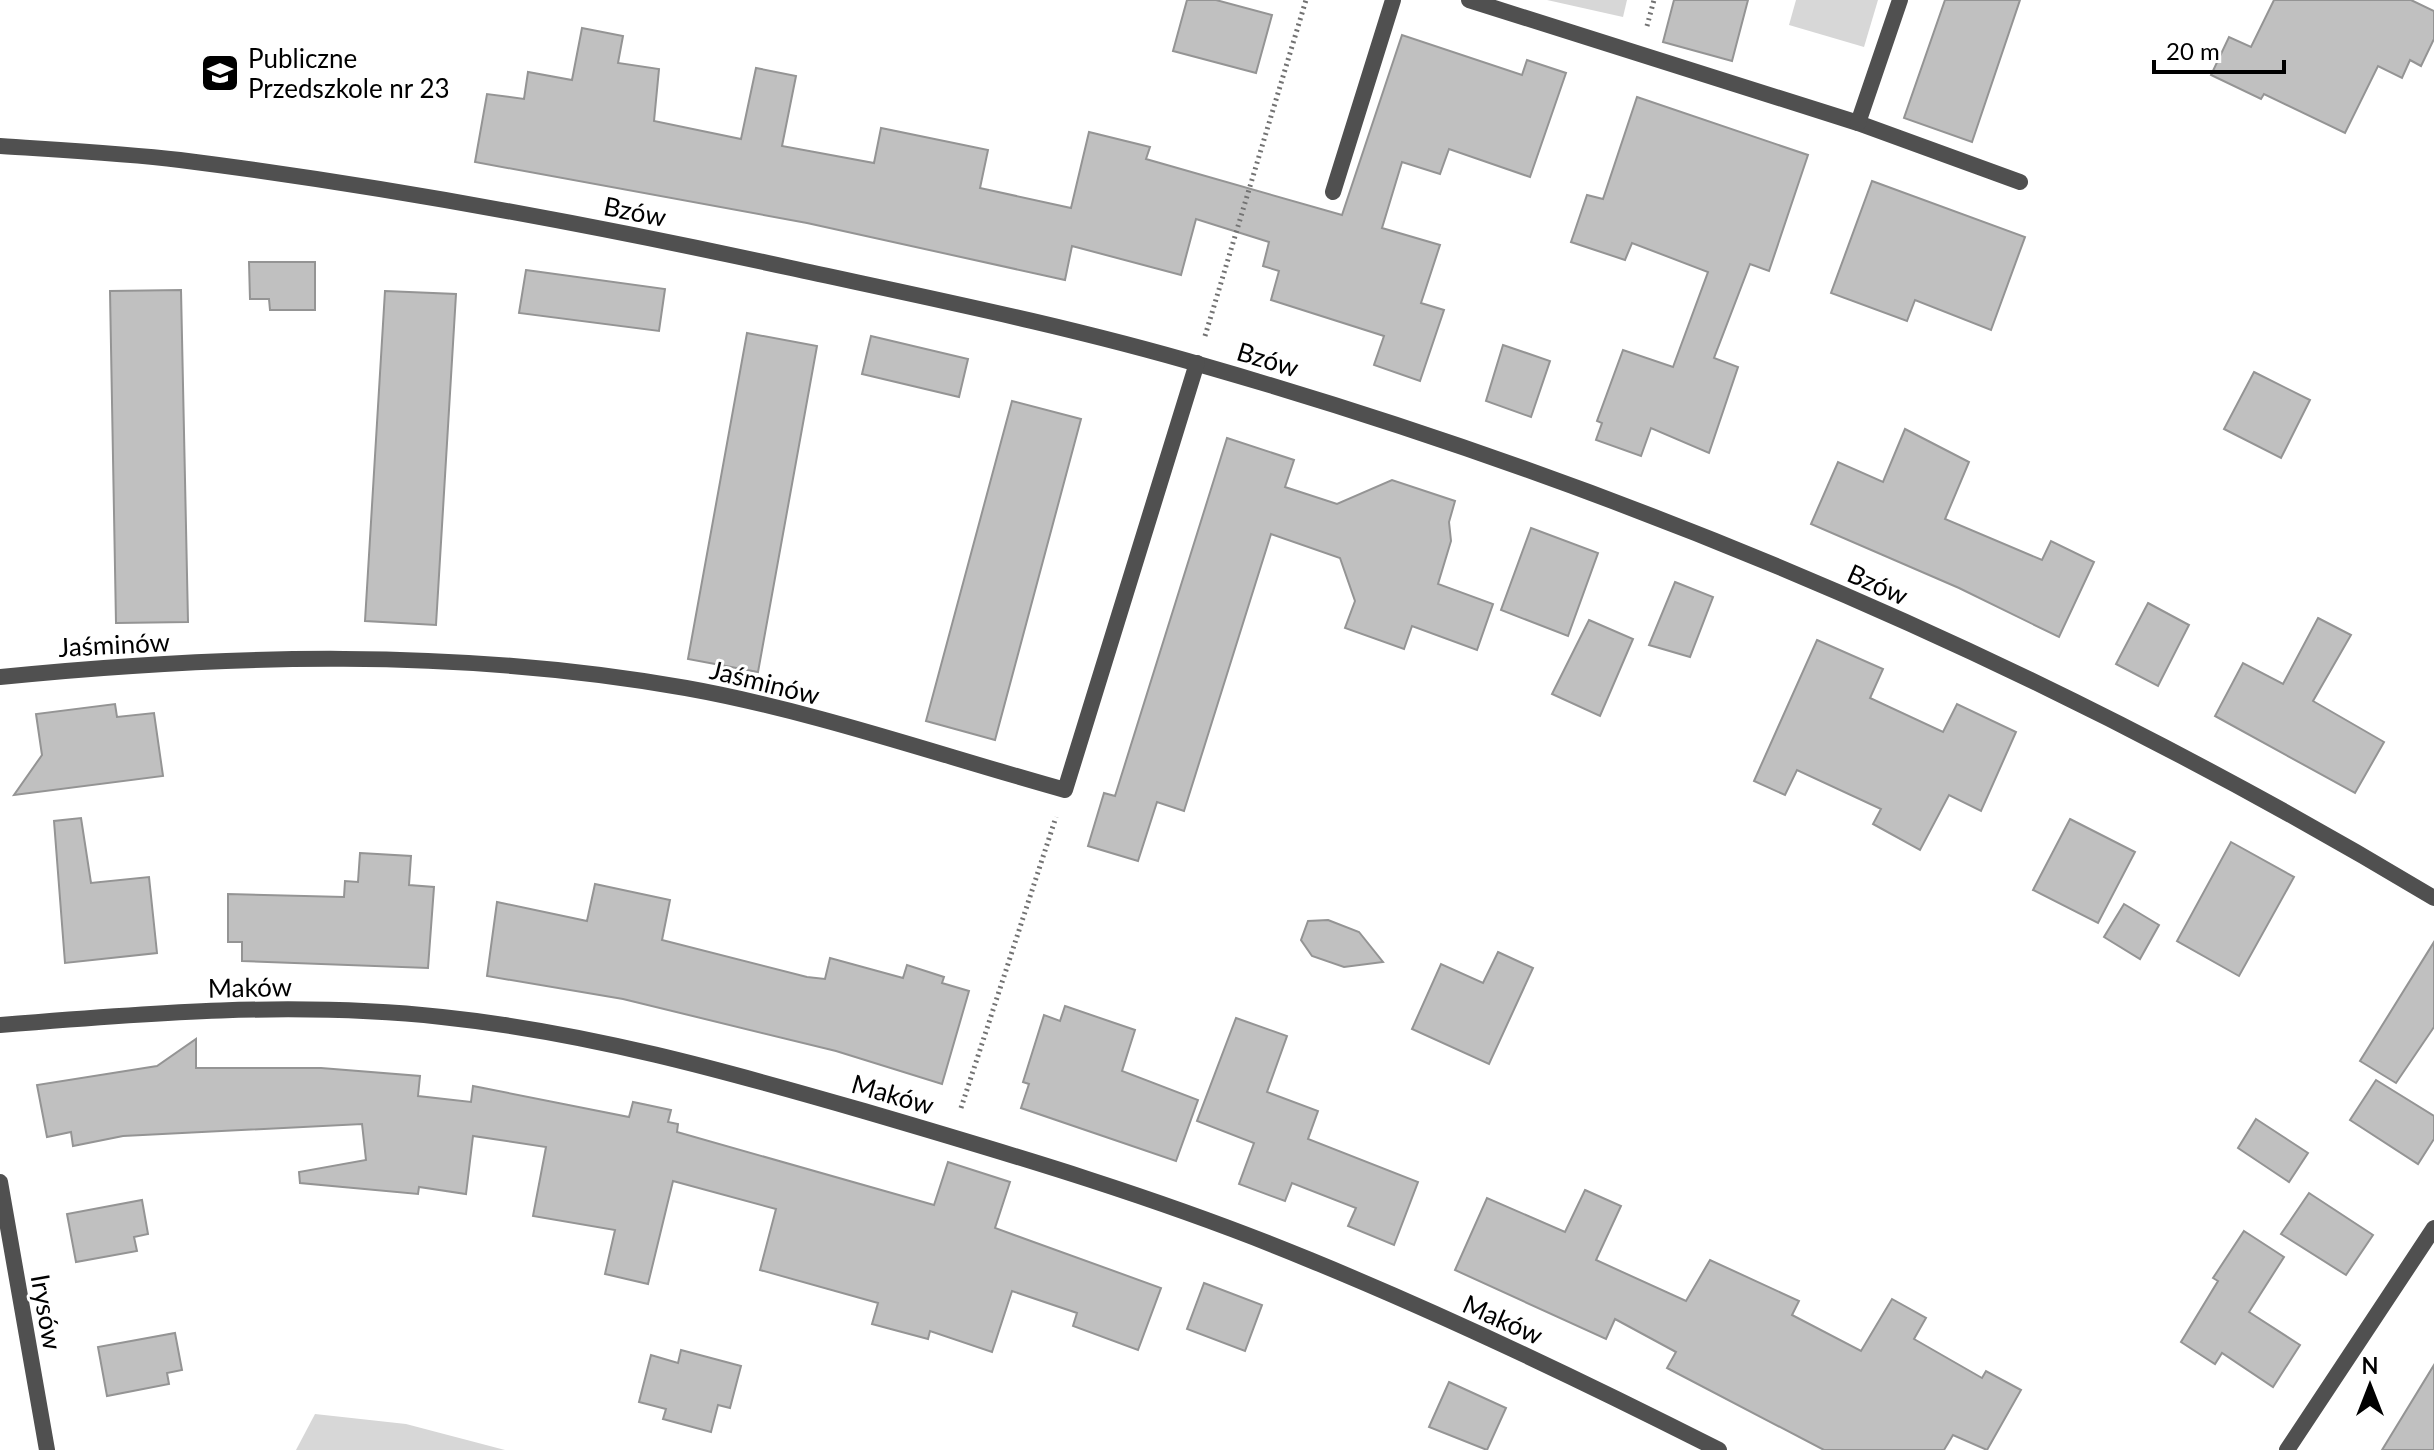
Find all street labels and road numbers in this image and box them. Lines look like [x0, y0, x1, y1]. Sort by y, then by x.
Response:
street label: Bzów [601, 189, 669, 233]
street label: Bzów [1233, 335, 1303, 383]
street label: Bzów [1843, 557, 1913, 611]
street label: Jaśminów [57, 625, 171, 663]
street label: Jaśminów [707, 653, 823, 711]
street label: Maków [208, 970, 292, 1004]
street label: Maków [848, 1067, 938, 1121]
street label: Irysów [25, 1272, 69, 1352]
street label: Maków [1458, 1287, 1548, 1351]

